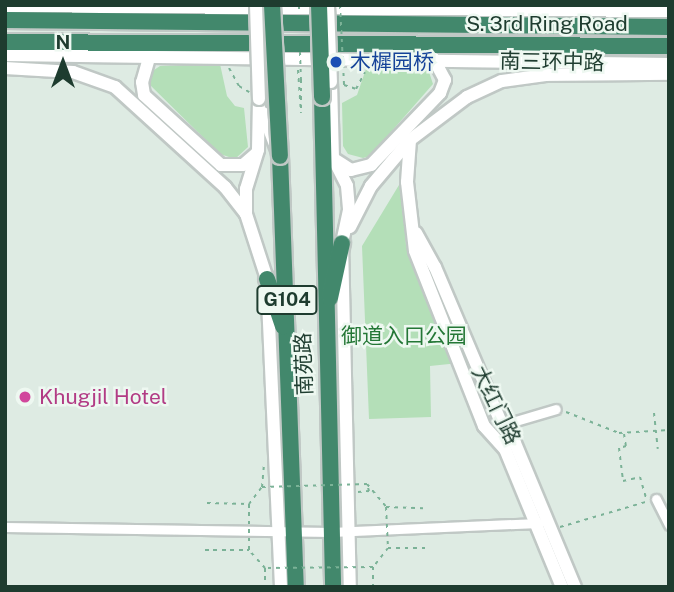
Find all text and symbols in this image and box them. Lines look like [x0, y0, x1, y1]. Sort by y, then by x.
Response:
street label: S. 3rd Ring Road [466, 11, 628, 37]
north arrow [28, 28, 98, 98]
text: N [56, 31, 70, 53]
street label: 南三环中路 [499, 48, 605, 76]
place label: 木樨园桥 [350, 49, 434, 75]
marker: 木樨园桥 [328, 54, 344, 70]
road number: G104 [256, 284, 318, 316]
park label: 御道入口公园 [341, 323, 467, 349]
street label: 南苑路 [290, 332, 318, 396]
street label: 大红门路 [466, 362, 526, 448]
place label: Khugjil Hotel [39, 384, 167, 410]
marker: Khugjil Hotel [17, 389, 33, 405]

